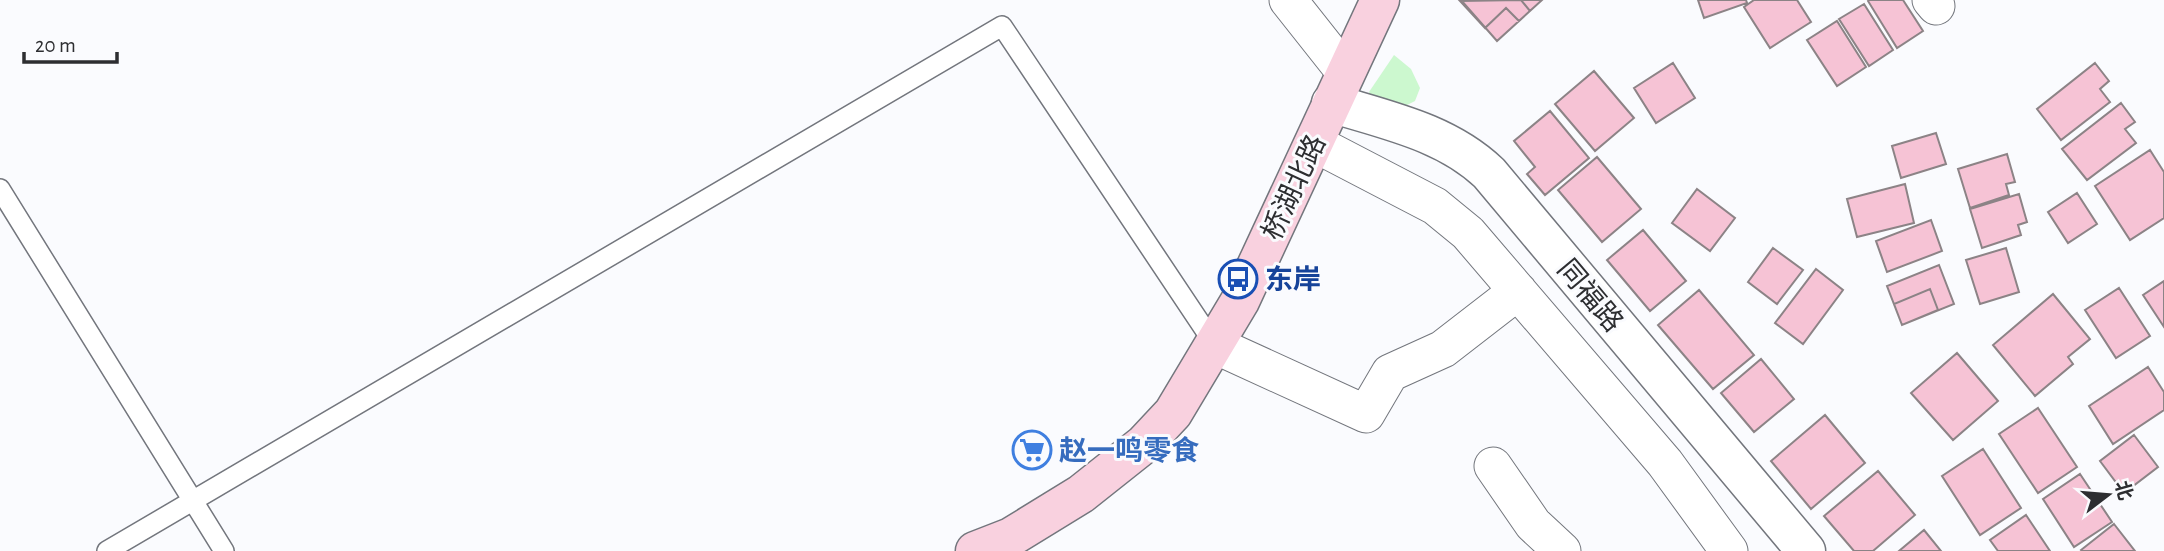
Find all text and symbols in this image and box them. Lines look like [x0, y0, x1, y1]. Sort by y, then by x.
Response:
scale bar [24, 21, 117, 65]
text: 20 m [35, 35, 76, 56]
street label: 桥湖北路 [1257, 130, 1331, 245]
street label: 同福路 [1552, 254, 1629, 337]
bus stop icon: 东岸 [1217, 258, 1259, 300]
place label: 东岸 [1265, 264, 1321, 295]
supermarket icon: 赵一鸣零食 [1011, 429, 1053, 471]
place label: 赵一鸣零食 [1059, 435, 1199, 466]
north arrow [2073, 460, 2143, 530]
text: 北 [2111, 479, 2136, 502]

